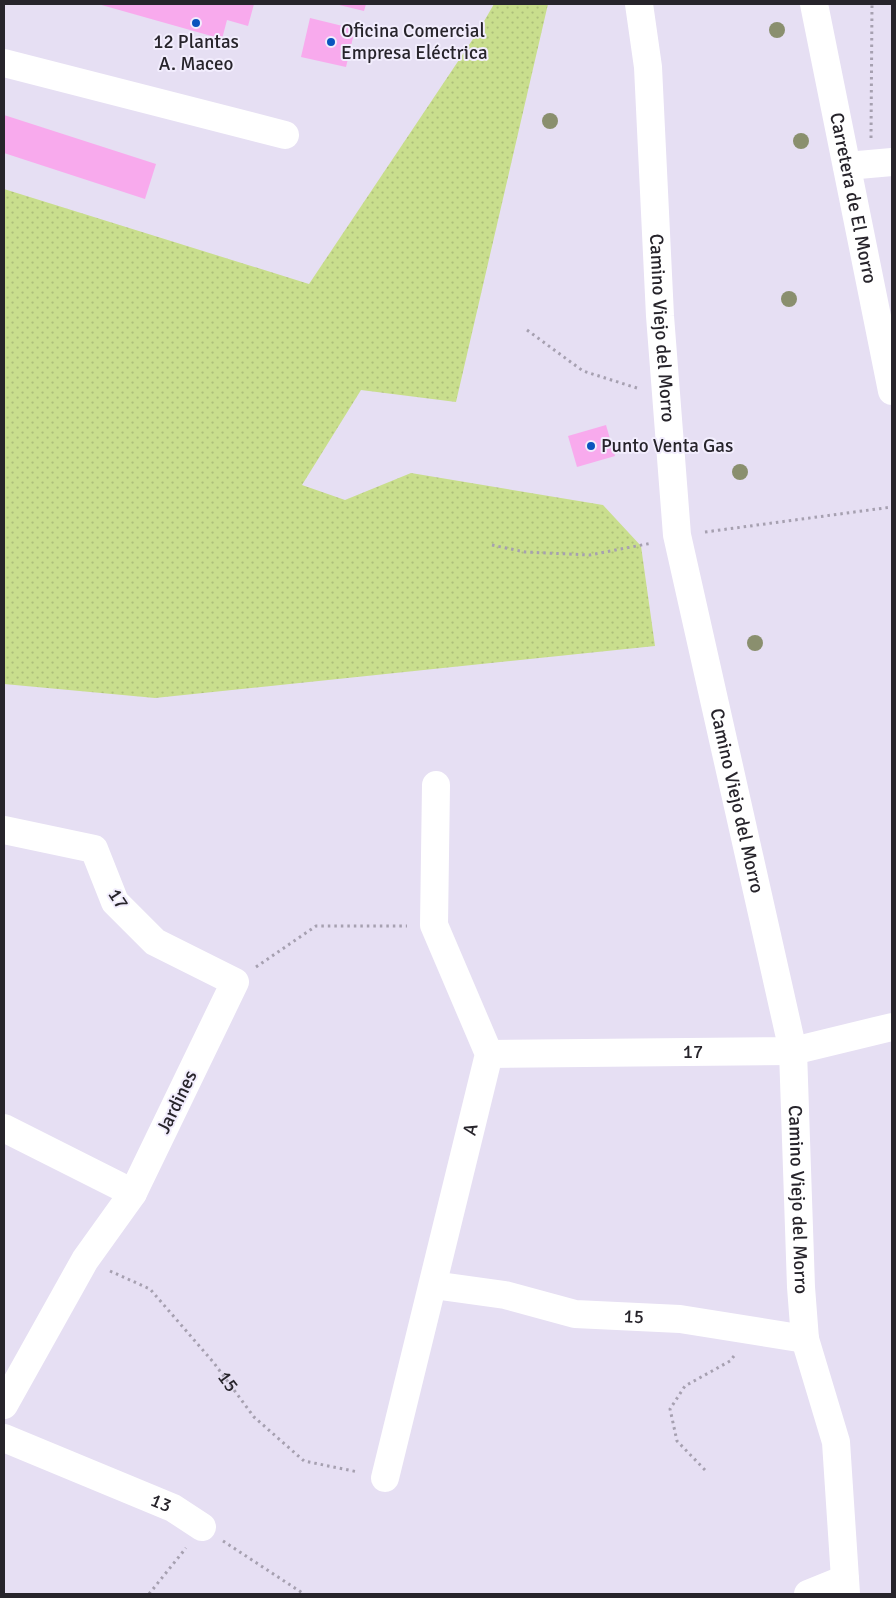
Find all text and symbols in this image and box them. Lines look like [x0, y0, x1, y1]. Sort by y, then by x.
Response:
marker: 12 Plantas A. Maceo [190, 17, 202, 29]
place label: Oficina Comercial Empresa Eléctrica [341, 19, 488, 65]
place label: 12 Plantas A. Maceo [153, 30, 239, 76]
marker: Oficina Comercial Empresa Eléctrica [325, 36, 337, 48]
street label: Carretera de El Morro [824, 110, 882, 286]
street label: Camino Viejo del Morro [644, 233, 680, 423]
place label: Punto Venta Gas [601, 434, 733, 458]
marker: Punto Venta Gas [585, 440, 597, 452]
street label: Camino Viejo del Morro [704, 706, 769, 896]
street label: 17 [102, 884, 134, 914]
street label: 17 [683, 1040, 703, 1064]
street label: Jardines [151, 1066, 203, 1138]
street label: Camino Viejo del Morro [783, 1105, 813, 1295]
street label: A [457, 1120, 484, 1138]
street label: 15 [623, 1304, 645, 1329]
street label: 15 [212, 1366, 244, 1397]
street label: 13 [147, 1488, 175, 1518]

